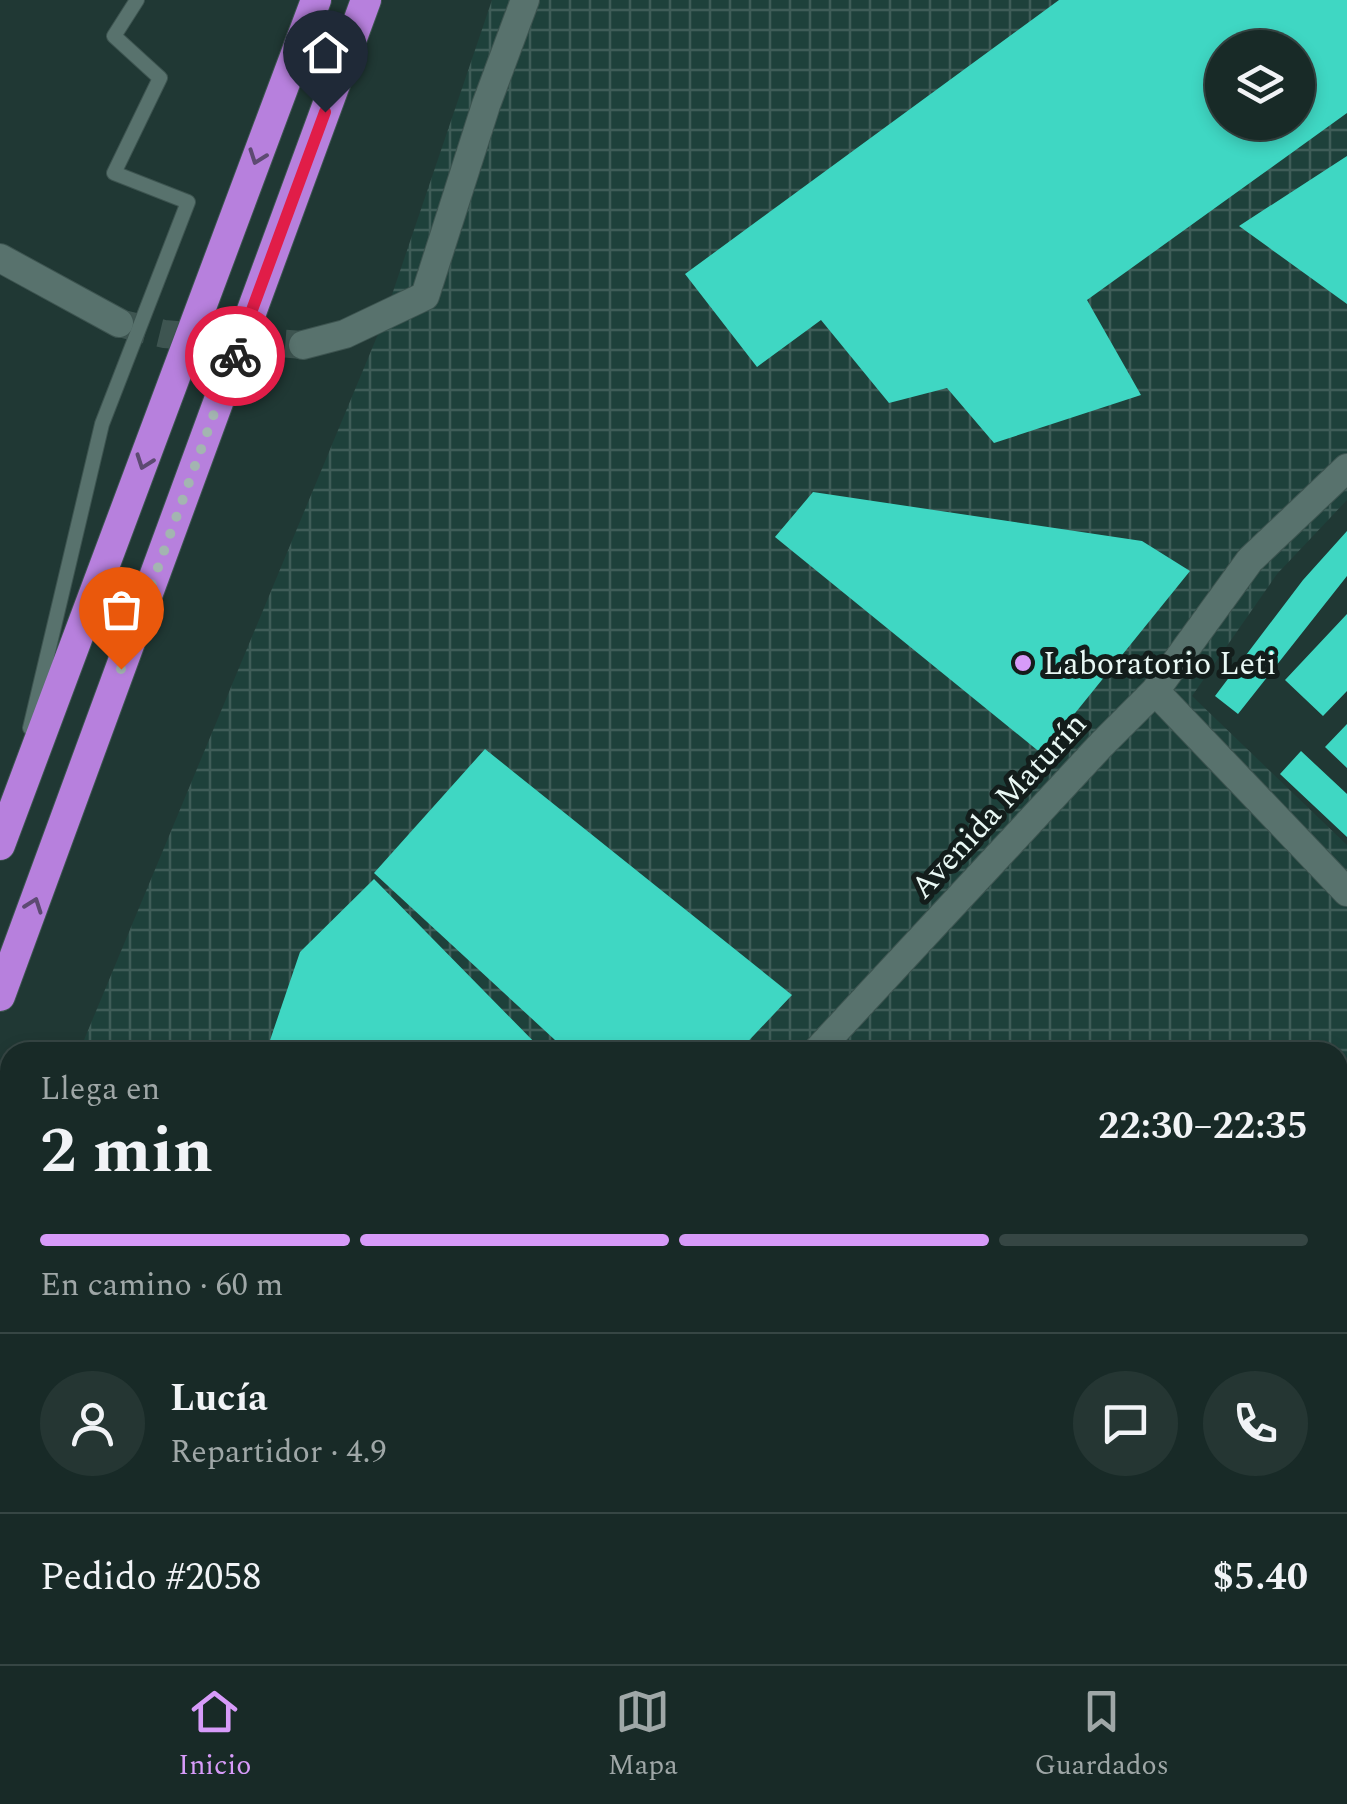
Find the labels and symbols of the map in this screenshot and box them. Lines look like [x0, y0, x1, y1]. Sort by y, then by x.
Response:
pin [283, 10, 368, 113]
one-way arrow [249, 147, 269, 165]
courier [185, 306, 285, 406]
one-way arrow [135, 452, 156, 469]
pin [79, 567, 164, 670]
place label: Laboratorio Leti [1043, 640, 1276, 689]
marker: Laboratorio Leti [1012, 652, 1034, 674]
street label: Avenida Maturín [899, 701, 1099, 911]
one-way arrow [22, 897, 42, 915]

